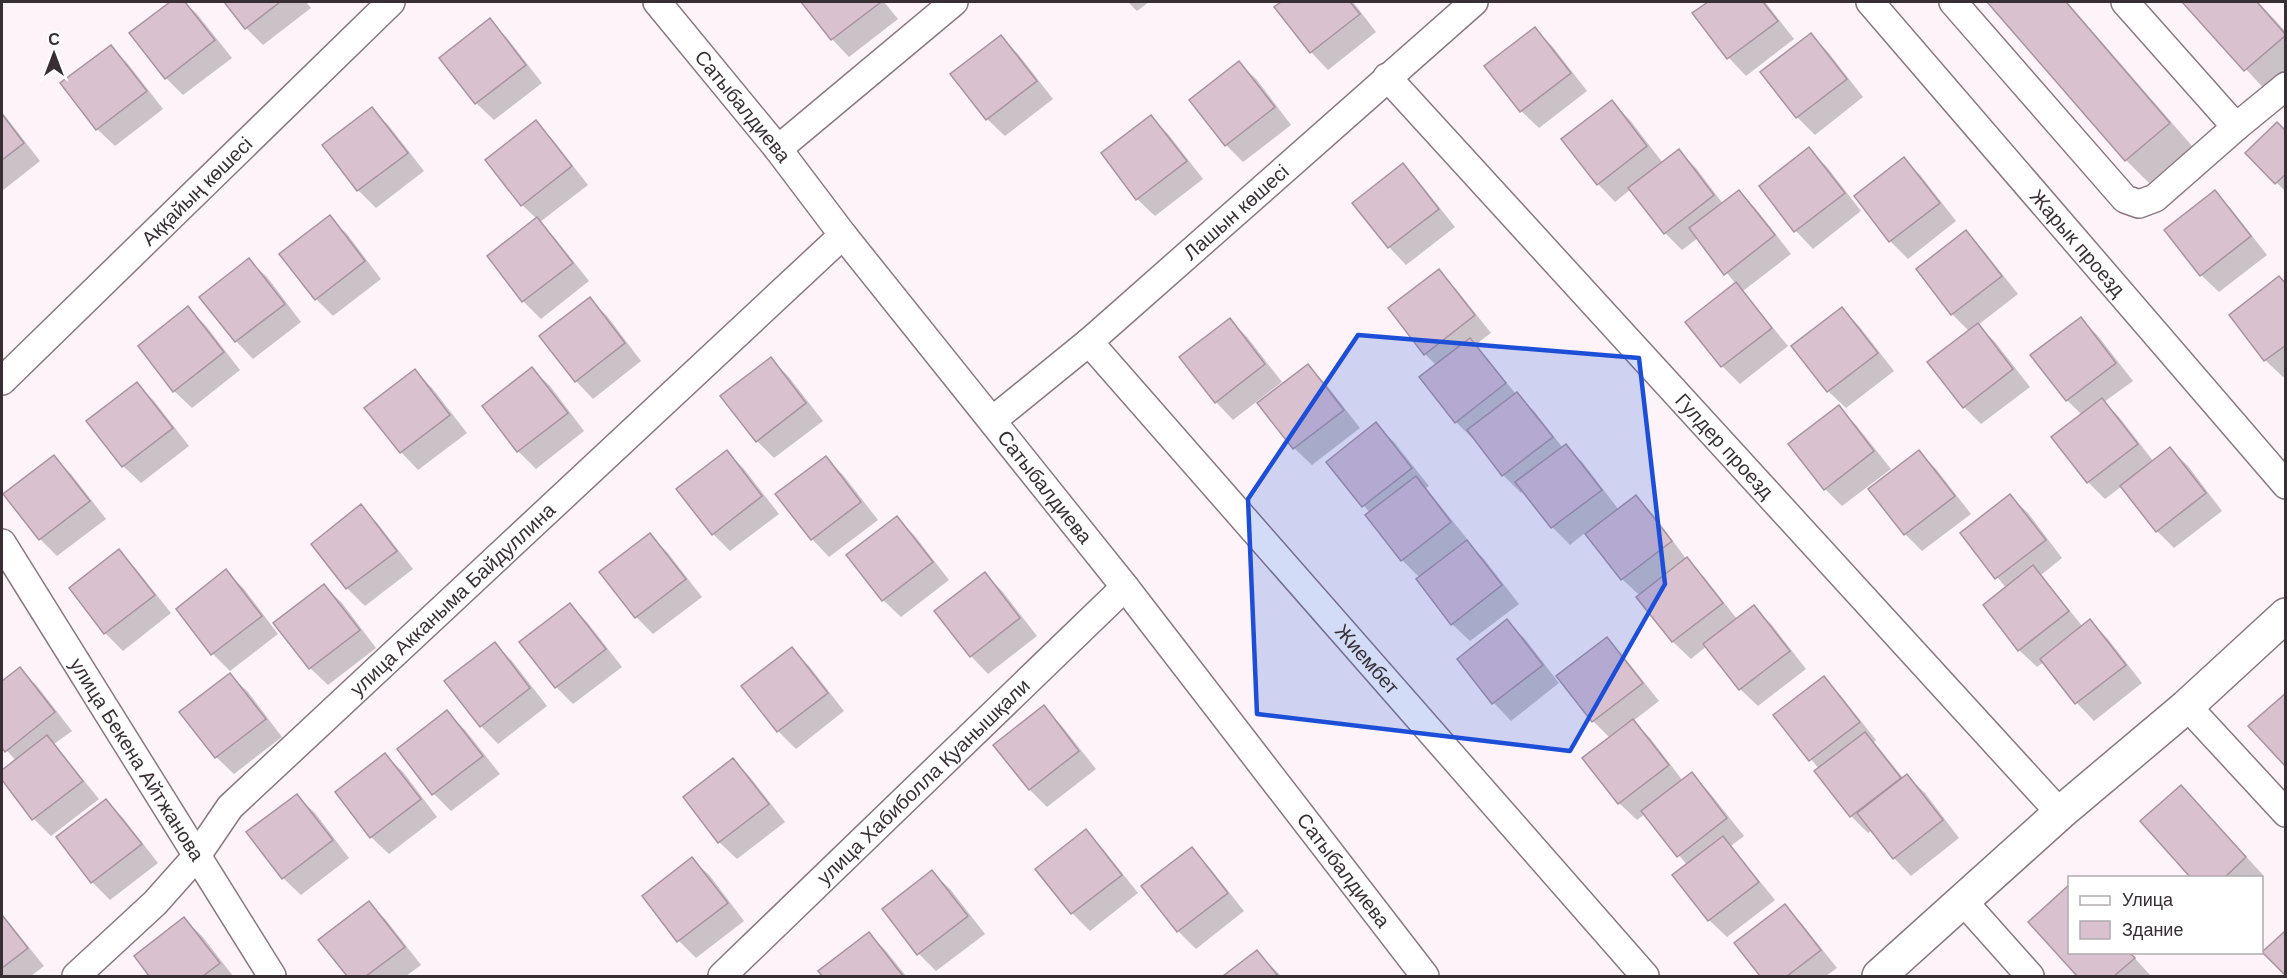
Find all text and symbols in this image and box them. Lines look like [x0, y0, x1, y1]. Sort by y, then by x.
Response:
north arrow [24, 24, 84, 84]
text: С [48, 29, 60, 50]
street label: Сатыбалдиева [689, 45, 797, 168]
street label: Аққайың көшесі [136, 131, 258, 251]
street label: Лашын көшесі [1178, 158, 1294, 266]
street label: Жарык проезд [2024, 184, 2131, 302]
street label: Гулдер проезд [1670, 388, 1779, 505]
street label: Сатыбалдиева [991, 425, 1099, 550]
street label: улица Акканыма Байдуллина [344, 497, 561, 702]
street label: Жиембет [1329, 619, 1405, 700]
street label: улица Бекена Айтжанова [64, 653, 211, 867]
street label: улица Хабиболла Қуанышқали [811, 673, 1035, 890]
street label: Сатыбалдиева [1291, 808, 1397, 934]
legend [2068, 876, 2263, 954]
text: Улица [2122, 888, 2174, 912]
text: Здание [2122, 918, 2183, 942]

